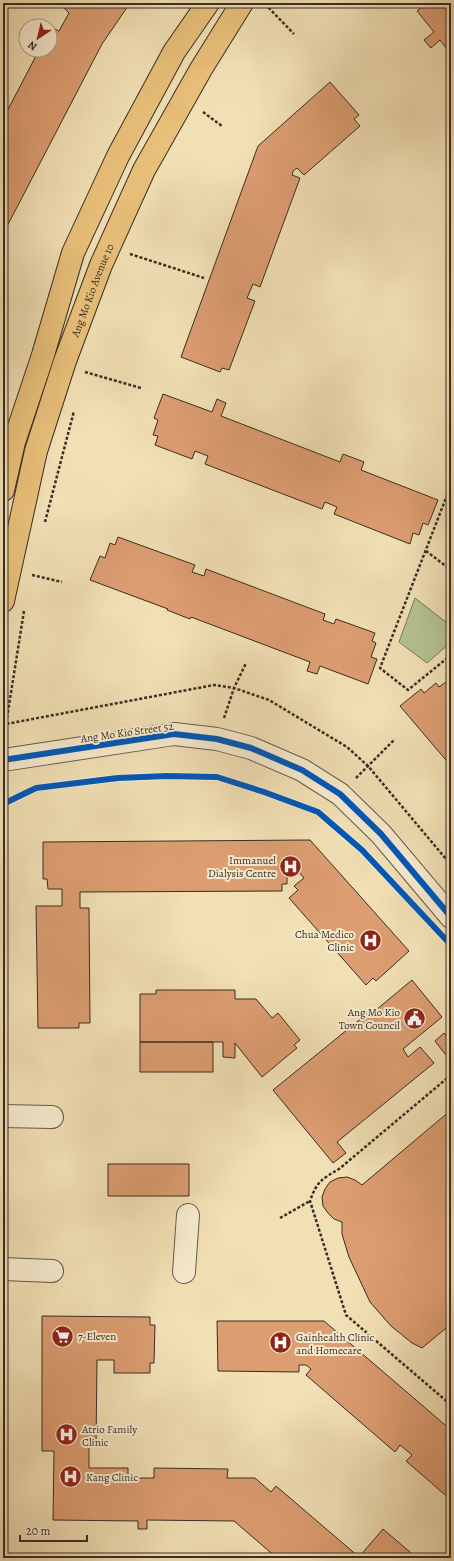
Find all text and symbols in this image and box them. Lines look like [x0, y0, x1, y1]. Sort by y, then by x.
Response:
north arrow [18, 18, 58, 58]
text: N [25, 37, 40, 54]
street label: Ang Mo Kio Avenue 10 [67, 241, 118, 340]
street label: Ang Mo Kio Street 52 [79, 719, 174, 747]
place label: Immanuel Dialysis Centre [208, 853, 276, 881]
hospital icon: Immanuel Dialysis Centre [278, 853, 304, 879]
place label: Chua Medico Clinic [295, 927, 355, 955]
hospital icon: Chua Medico Clinic [357, 927, 383, 953]
place label: Ang Mo Kio Town Council [339, 1005, 401, 1033]
public building icon: Ang Mo Kio Town Council [402, 1005, 428, 1031]
supermarket icon: 7-Eleven [50, 1323, 76, 1349]
place label: 7-Eleven [78, 1329, 116, 1344]
hospital icon: Gainhealth Clinic and Homecare [267, 1330, 293, 1356]
place label: Gainhealth Clinic and Homecare [296, 1330, 375, 1358]
hospital icon: Atrio Family Clinic [54, 1422, 80, 1448]
place label: Atrio Family Clinic [81, 1422, 137, 1450]
hospital icon: Kang Clinic [58, 1464, 84, 1490]
place label: Kang Clinic [86, 1470, 138, 1485]
scale bar [20, 1517, 87, 1543]
text: 20 m [26, 1523, 50, 1539]

